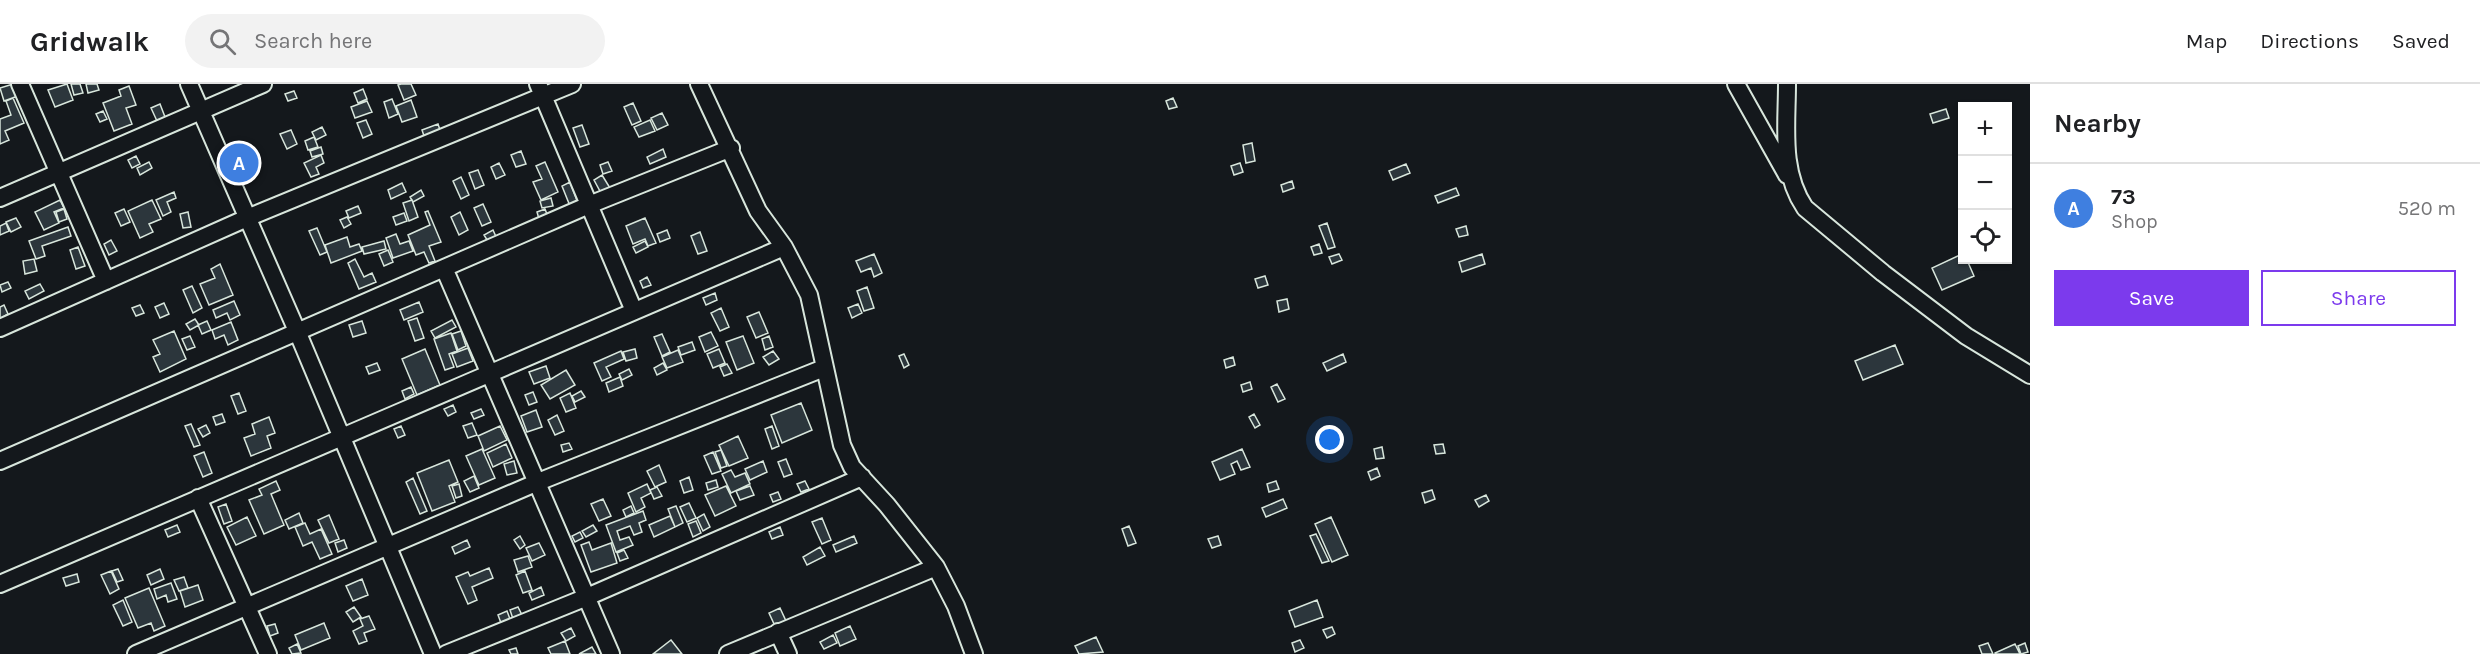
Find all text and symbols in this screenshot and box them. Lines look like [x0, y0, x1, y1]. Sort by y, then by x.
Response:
search box [185, 14, 605, 68]
text: Gridwalk [30, 25, 149, 58]
icon: search [206, 25, 239, 58]
text: Search here [254, 28, 372, 54]
text: Map [2186, 29, 2227, 53]
text: Directions [2260, 29, 2359, 53]
text: Saved [2392, 29, 2450, 53]
map controls [1958, 102, 2012, 264]
button: + [1958, 102, 2012, 156]
text: Nearby [2054, 108, 2141, 139]
pin: A [220, 140, 258, 185]
button: − [1958, 156, 2012, 210]
text: 73 [2111, 184, 2136, 210]
text: A [2067, 197, 2080, 220]
text: 520 m [2398, 197, 2456, 220]
button: locate [1958, 210, 2012, 264]
text: Shop [2111, 210, 2158, 233]
button: Save [2054, 270, 2249, 326]
button: Share [2261, 270, 2456, 326]
your location [1315, 425, 1344, 454]

